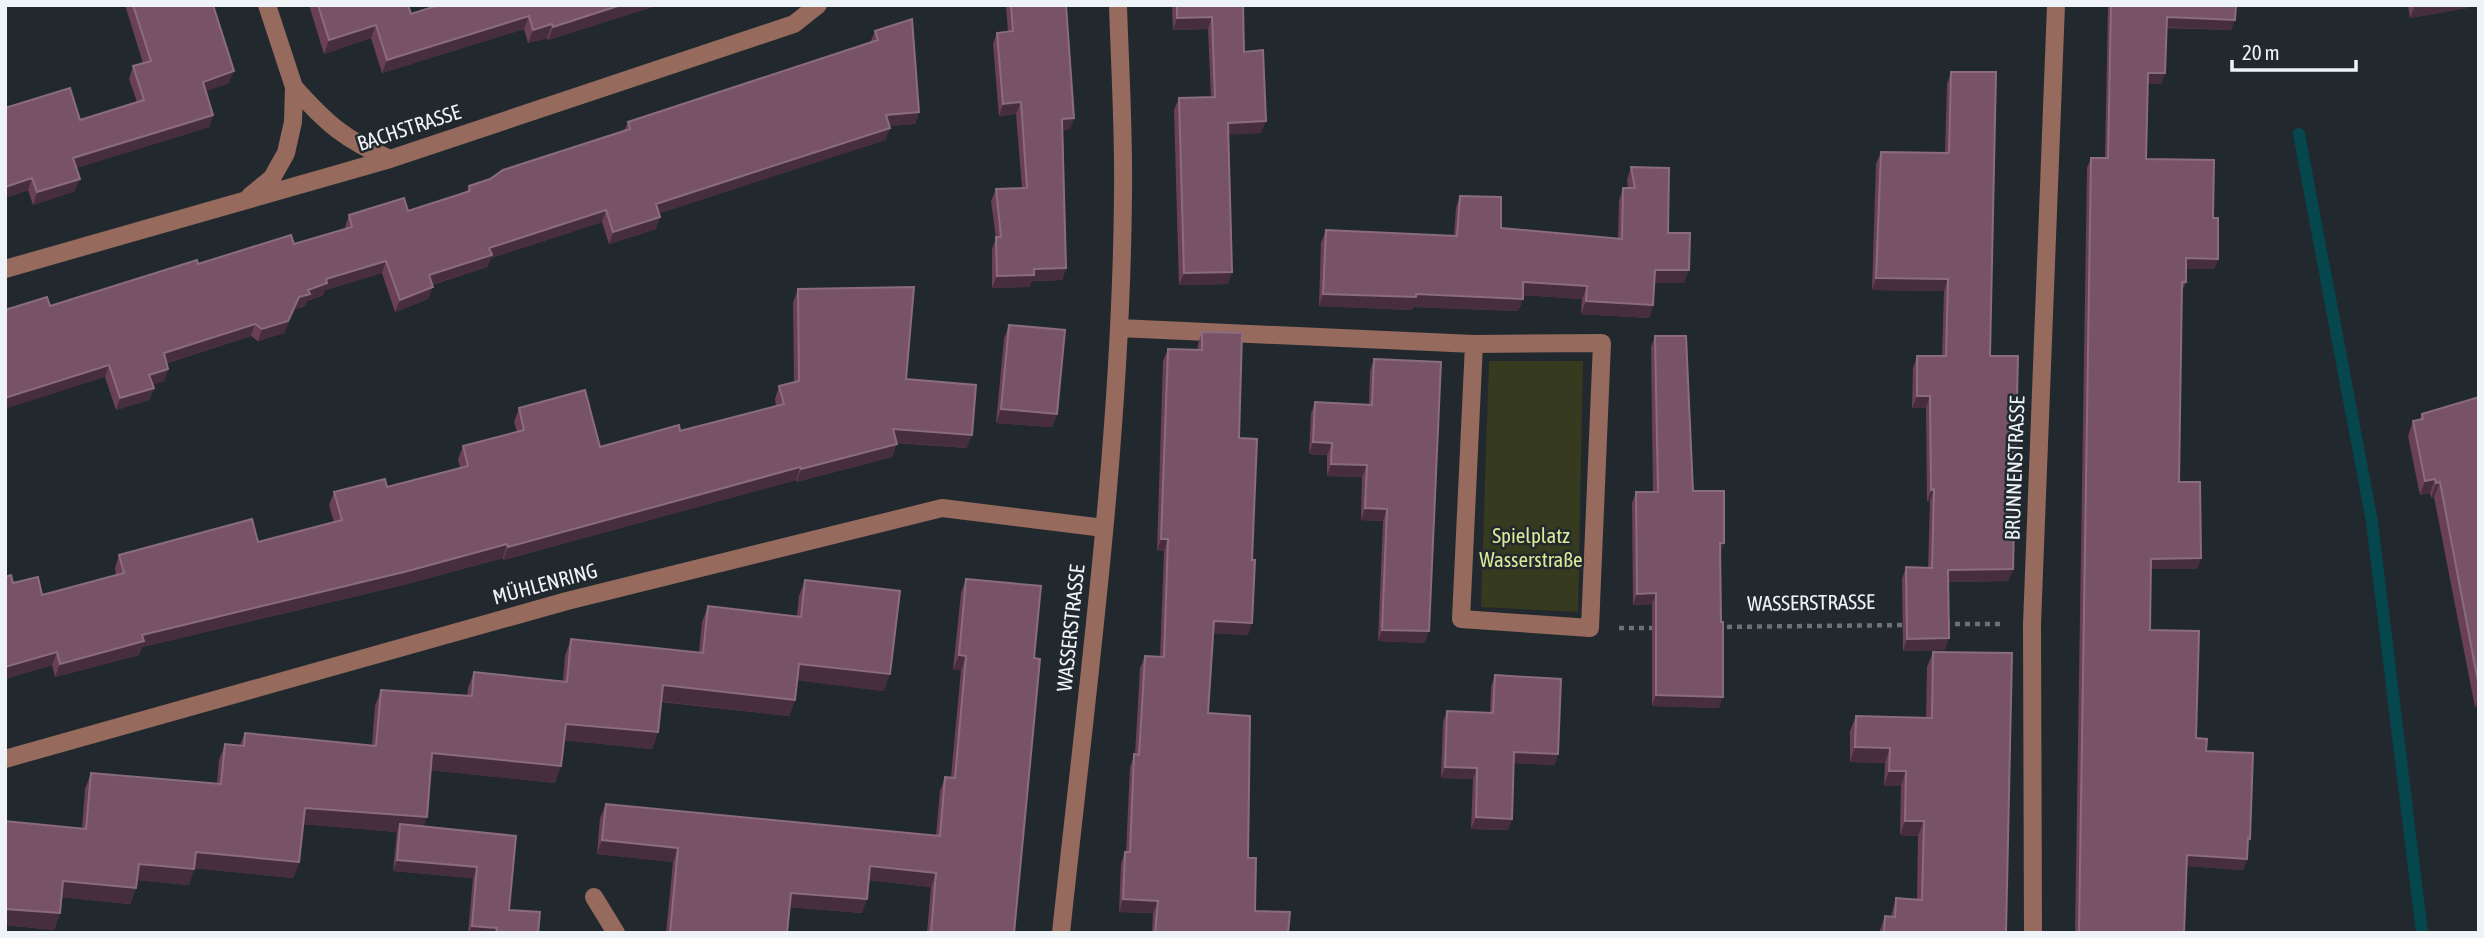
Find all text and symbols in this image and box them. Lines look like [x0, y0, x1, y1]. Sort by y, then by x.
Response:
scale bar [2232, 28, 2356, 72]
text: 20 m [2242, 40, 2280, 64]
street label: BACHSTRASSE [354, 99, 463, 155]
street label: BRUNNENSTRASSE [1999, 395, 2029, 541]
park label: Spielplatz Wasserstraße [1479, 523, 1583, 571]
street label: MÜHLENRING [490, 558, 600, 609]
street label: WASSERSTRASSE [1051, 563, 1089, 693]
street label: WASSERSTRASSE [1747, 589, 1875, 615]

